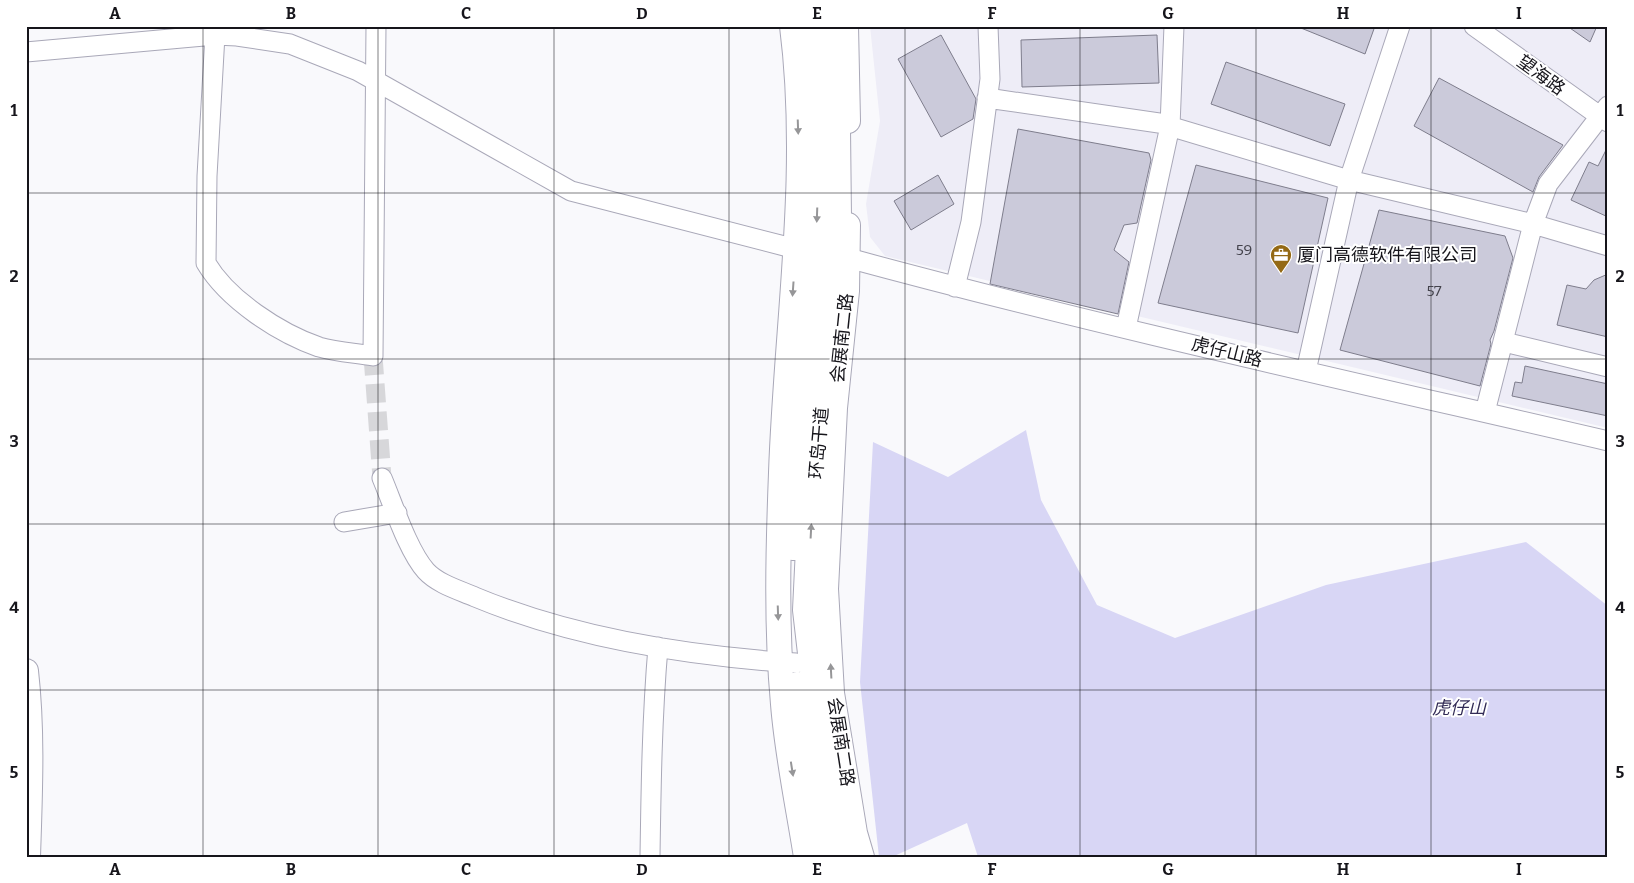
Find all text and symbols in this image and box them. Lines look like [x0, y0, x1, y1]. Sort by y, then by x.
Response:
text: A [109, 4, 121, 23]
text: B [286, 4, 296, 23]
text: C [461, 4, 471, 23]
text: D [636, 4, 648, 23]
text: E [812, 4, 822, 23]
text: F [988, 4, 997, 23]
text: G [1162, 4, 1174, 23]
text: H [1337, 4, 1350, 23]
text: I [1516, 4, 1522, 23]
street label: 望海路 [1513, 50, 1569, 100]
text: 1 [11, 101, 18, 120]
text: 1 [1617, 101, 1624, 120]
one-way arrow [795, 119, 803, 135]
one-way arrow [812, 207, 820, 223]
house number: 59 [1236, 241, 1252, 259]
office icon: 厦门高德软件有限公司 [1269, 243, 1293, 274]
place label: 厦门高德软件有限公司 [1297, 244, 1477, 266]
text: 2 [9, 267, 19, 286]
text: 2 [1615, 267, 1625, 286]
one-way arrow [789, 282, 797, 298]
house number: 57 [1426, 282, 1442, 300]
street label: 会展南二路 [826, 292, 858, 384]
street label: 虎仔山路 [1189, 333, 1265, 371]
street label: 环岛干道 [805, 406, 833, 480]
text: 3 [9, 432, 19, 451]
text: 3 [1615, 432, 1625, 451]
one-way arrow [808, 523, 816, 539]
text: 4 [9, 598, 19, 617]
text: 4 [1615, 598, 1625, 617]
one-way arrow [774, 605, 782, 621]
one-way arrow [827, 662, 835, 678]
street label: 会展南二路 [823, 696, 859, 788]
park label: 虎仔山 [1432, 697, 1487, 719]
one-way arrow [788, 762, 796, 778]
text: 5 [10, 763, 19, 782]
text: 5 [1616, 763, 1625, 782]
text: A [109, 860, 121, 879]
text: B [286, 860, 296, 879]
text: C [461, 860, 471, 879]
text: D [636, 860, 648, 879]
text: E [812, 860, 822, 879]
text: F [988, 860, 997, 879]
text: G [1162, 860, 1174, 879]
text: H [1337, 860, 1350, 879]
text: I [1516, 860, 1522, 879]

